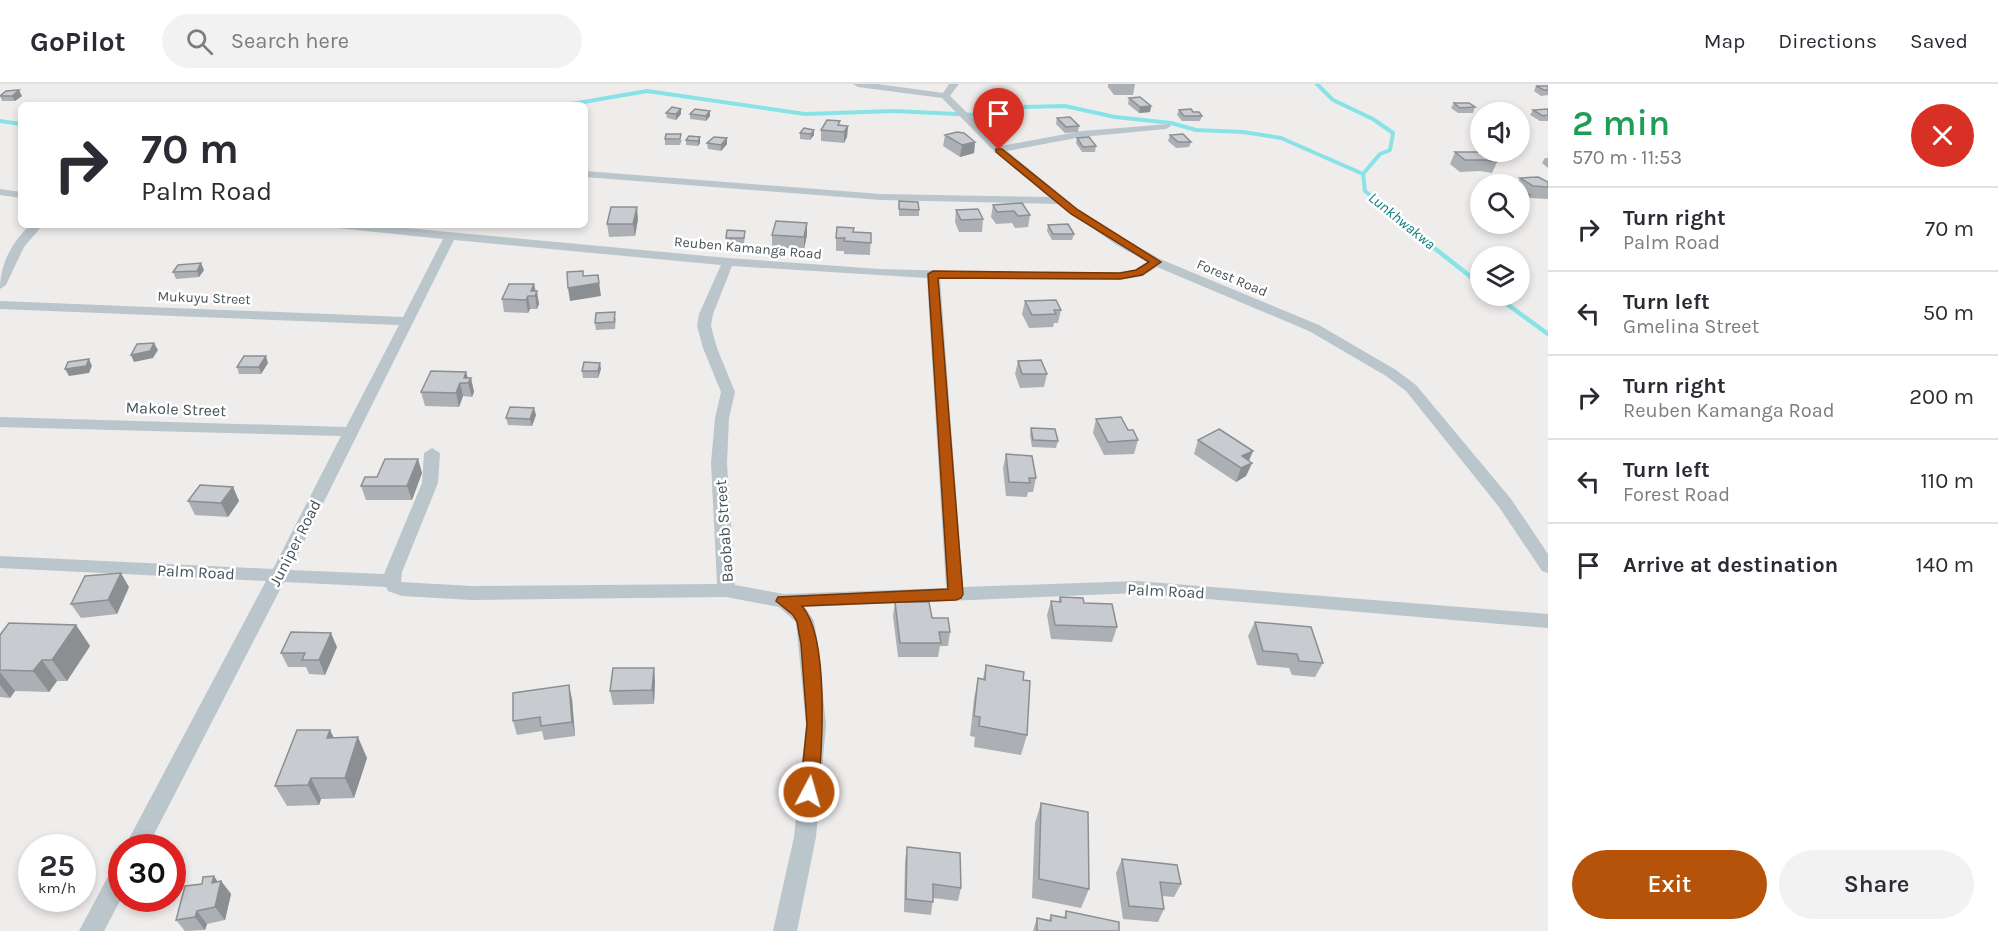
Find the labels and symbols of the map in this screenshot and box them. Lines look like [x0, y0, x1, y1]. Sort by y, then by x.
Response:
pin [973, 88, 1024, 150]
water label: Lunkhwakwa [1365, 189, 1439, 253]
street label: Reuben Kamanga Road [673, 233, 823, 263]
street label: Forest Road [1194, 256, 1270, 300]
street label: Mukuyu Street [157, 288, 251, 308]
street label: Makole Street [125, 398, 227, 420]
street label: Baobab Street [711, 479, 737, 583]
street label: Juniper Road [265, 497, 325, 589]
street label: Palm Road [157, 560, 235, 584]
street label: Palm Road [1127, 579, 1205, 603]
position arrow [777, 760, 841, 824]
speed limit sign: 30 [108, 834, 186, 912]

